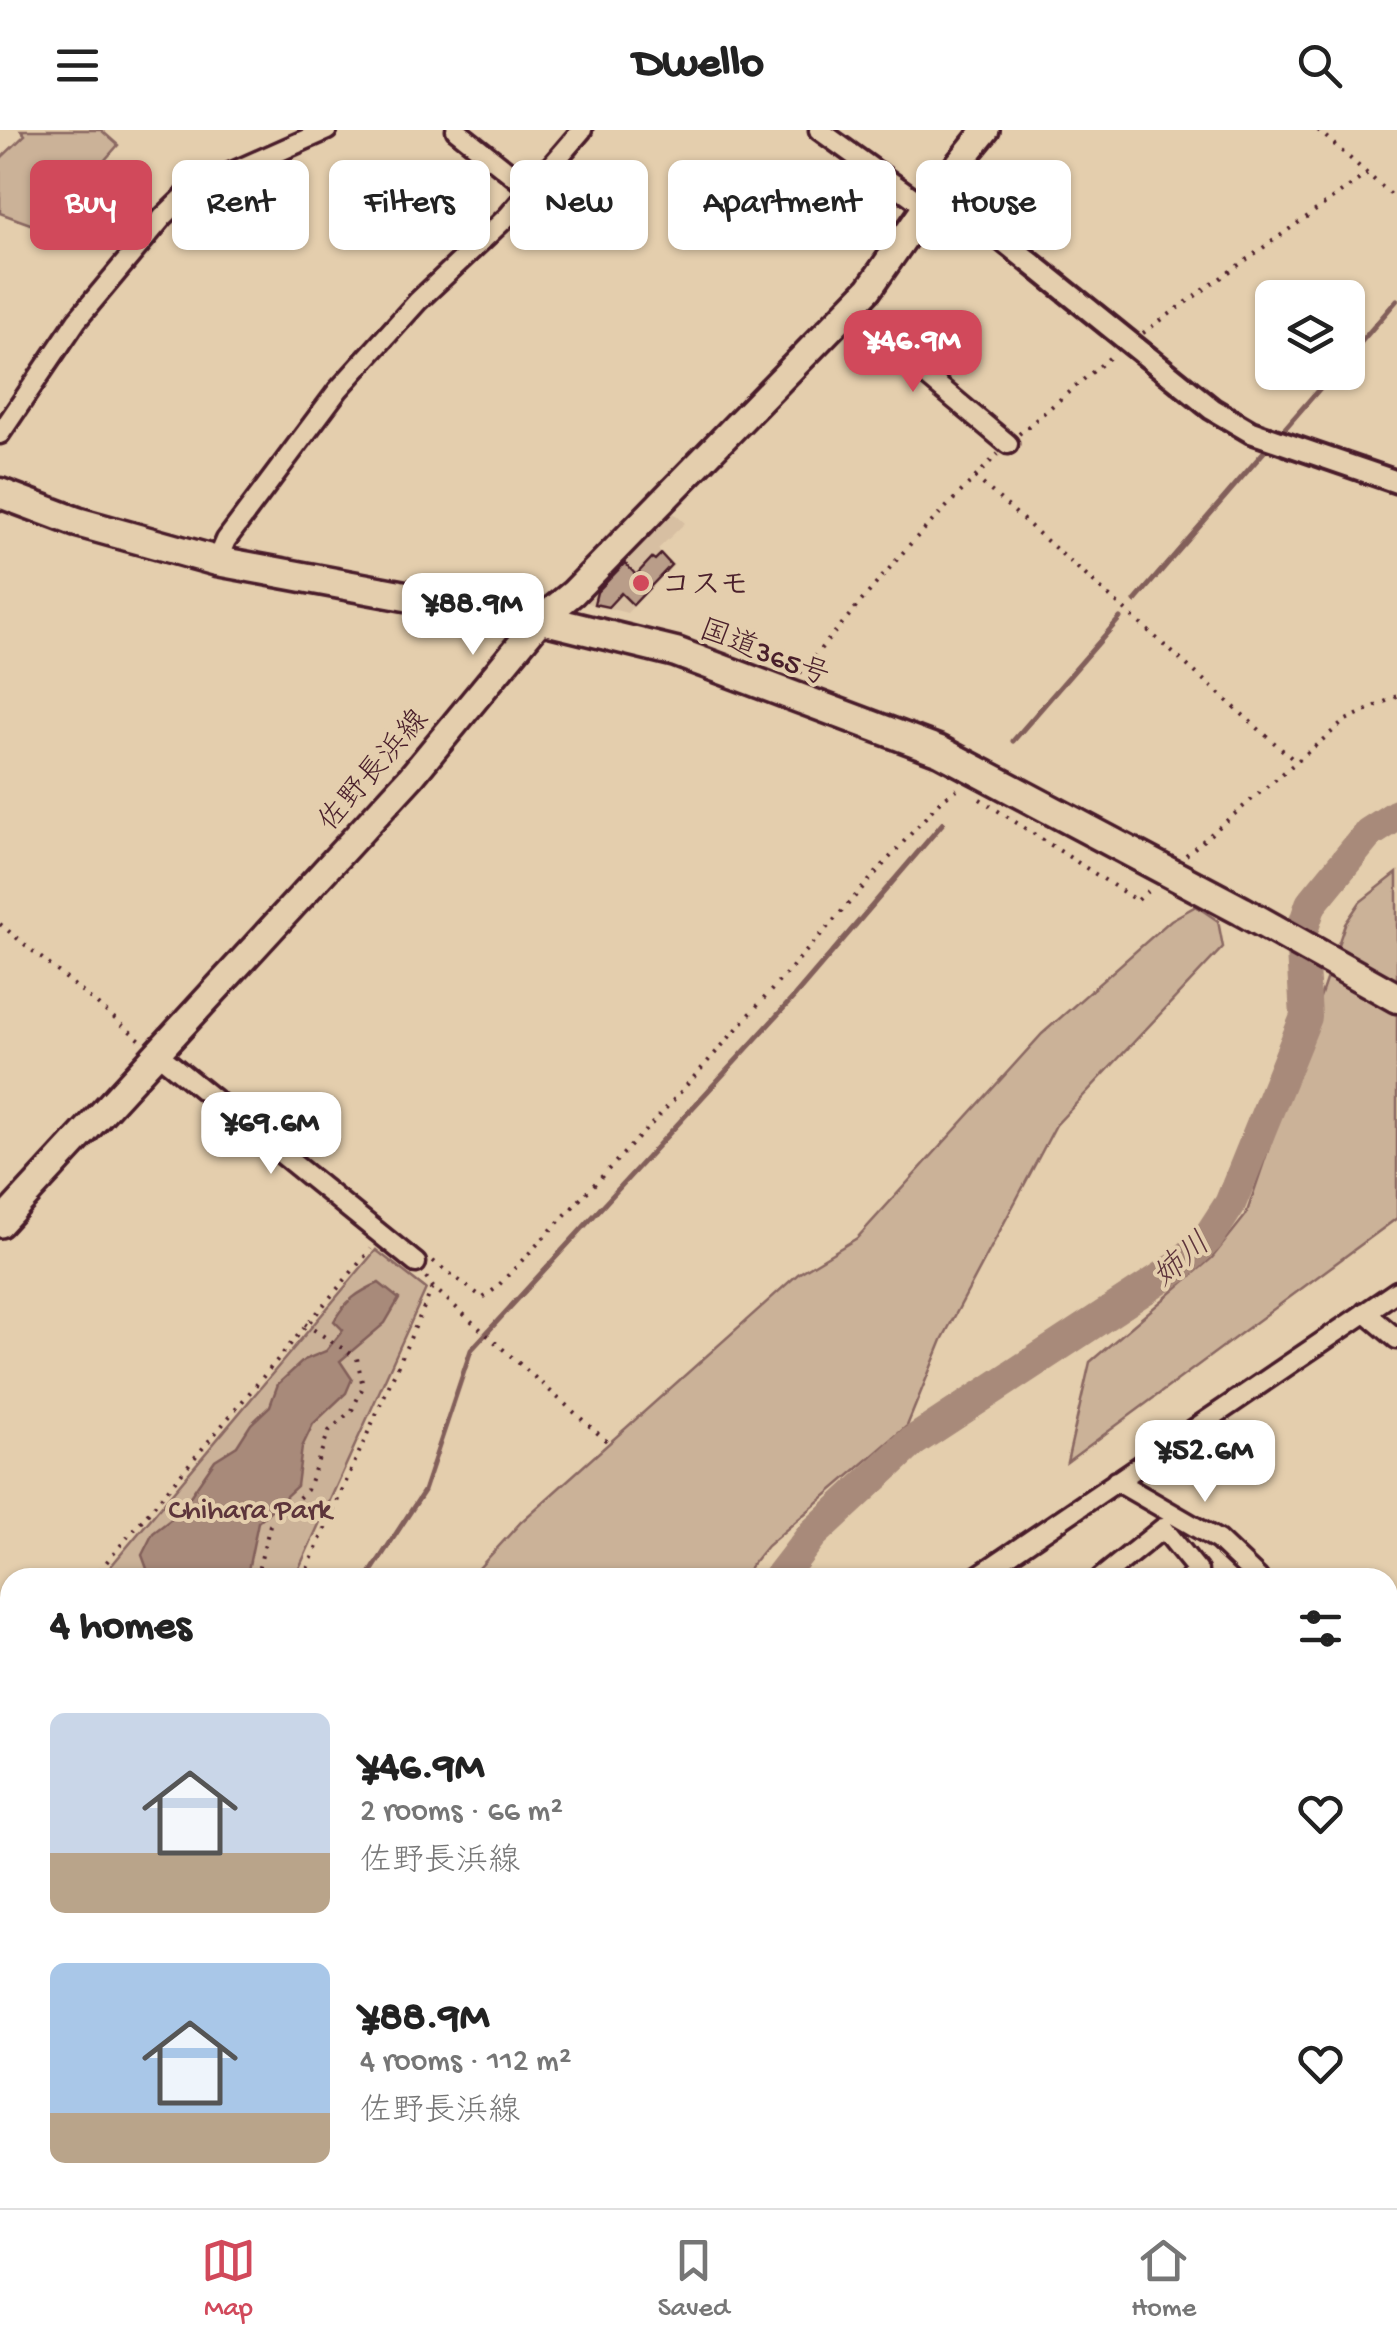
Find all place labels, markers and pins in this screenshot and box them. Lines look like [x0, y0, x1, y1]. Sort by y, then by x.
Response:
pin: ¥46.9M [832, 310, 994, 395]
place label: コスモ [661, 570, 750, 605]
marker: コスモ [630, 572, 652, 594]
pin: ¥88.9M [392, 573, 554, 658]
pin: ¥69.6M [190, 1092, 352, 1177]
pin: ¥52.6M [1124, 1420, 1286, 1505]

